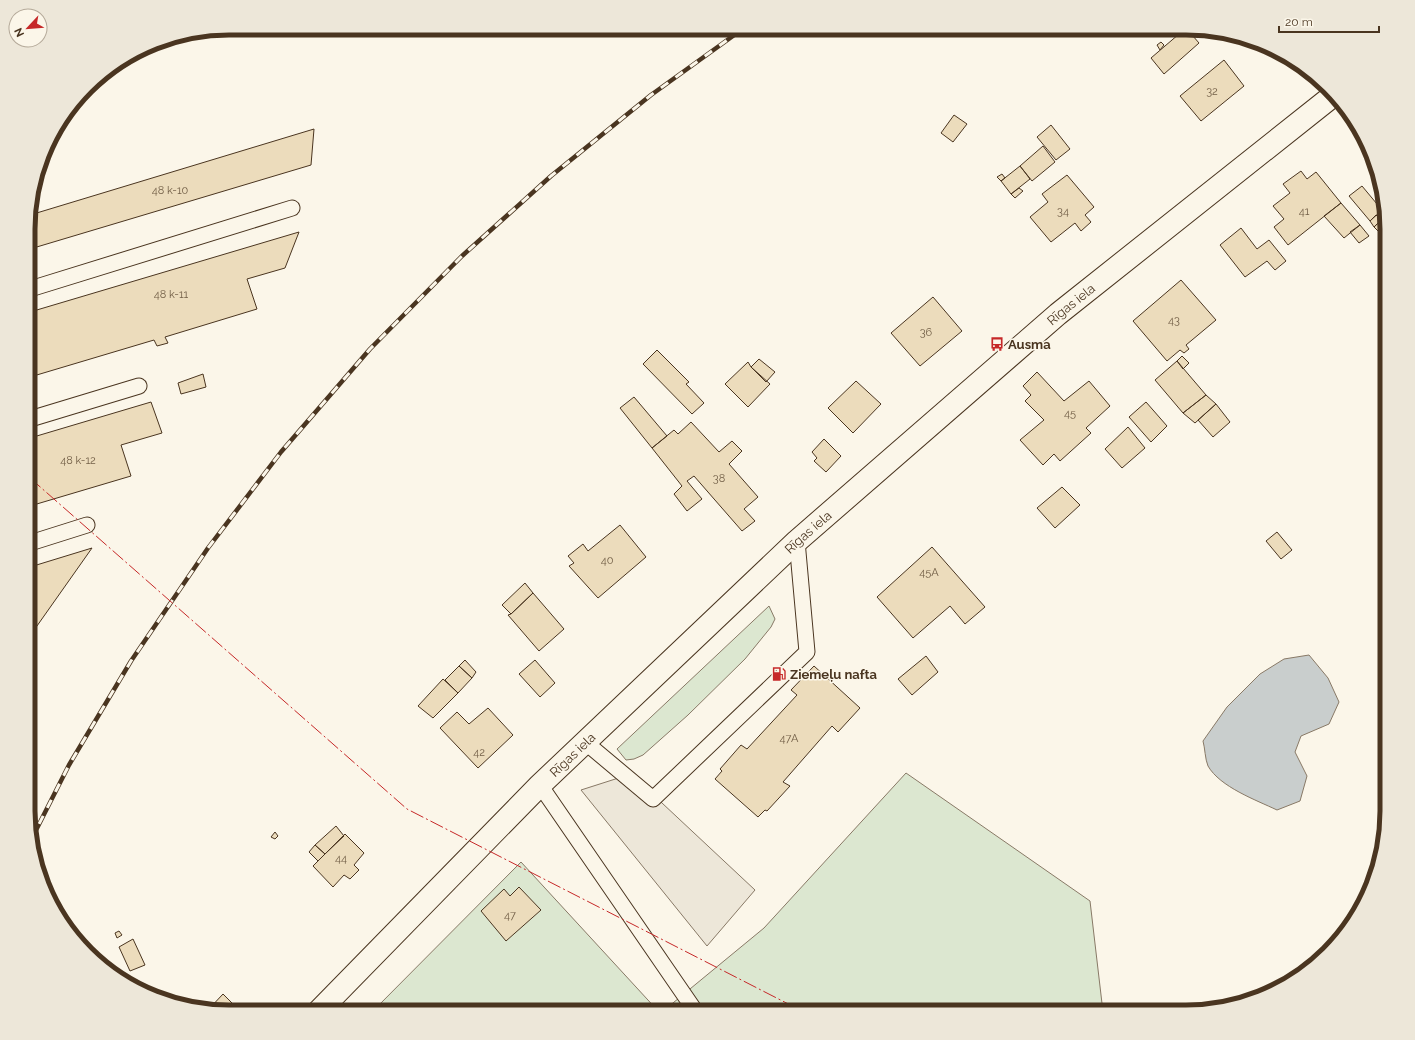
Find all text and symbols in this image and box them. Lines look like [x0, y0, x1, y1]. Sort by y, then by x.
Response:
north arrow [8, 8, 48, 48]
scale bar [1279, 8, 1379, 34]
text: 20 m [1285, 15, 1313, 29]
text: N [12, 26, 27, 39]
house number: 32 [1206, 85, 1218, 98]
house number: 48 k-10 [152, 184, 189, 197]
house number: 34 [1057, 205, 1069, 218]
house number: 41 [1299, 205, 1310, 218]
street label: Rīgas iela [1044, 281, 1098, 328]
house number: 48 k-11 [154, 288, 189, 301]
house number: 43 [1168, 314, 1180, 327]
house number: 36 [920, 326, 933, 339]
bus stop icon: Ausma [989, 336, 1005, 352]
place label: Ausma [1008, 337, 1051, 352]
house number: 45 [1064, 407, 1076, 420]
house number: 48 k-12 [60, 454, 96, 467]
house number: 38 [713, 472, 725, 485]
street label: Rīgas iela [782, 508, 834, 557]
house number: 40 [601, 554, 614, 567]
house number: 45A [919, 566, 939, 579]
fuel station icon: Ziemeļu nafta [771, 666, 787, 682]
place label: Ziemeļu nafta [790, 667, 878, 682]
street label: Rīgas iela [547, 730, 598, 780]
house number: 47A [780, 732, 799, 745]
house number: 42 [473, 746, 485, 759]
house number: 44 [335, 852, 347, 865]
house number: 47 [504, 909, 516, 922]

